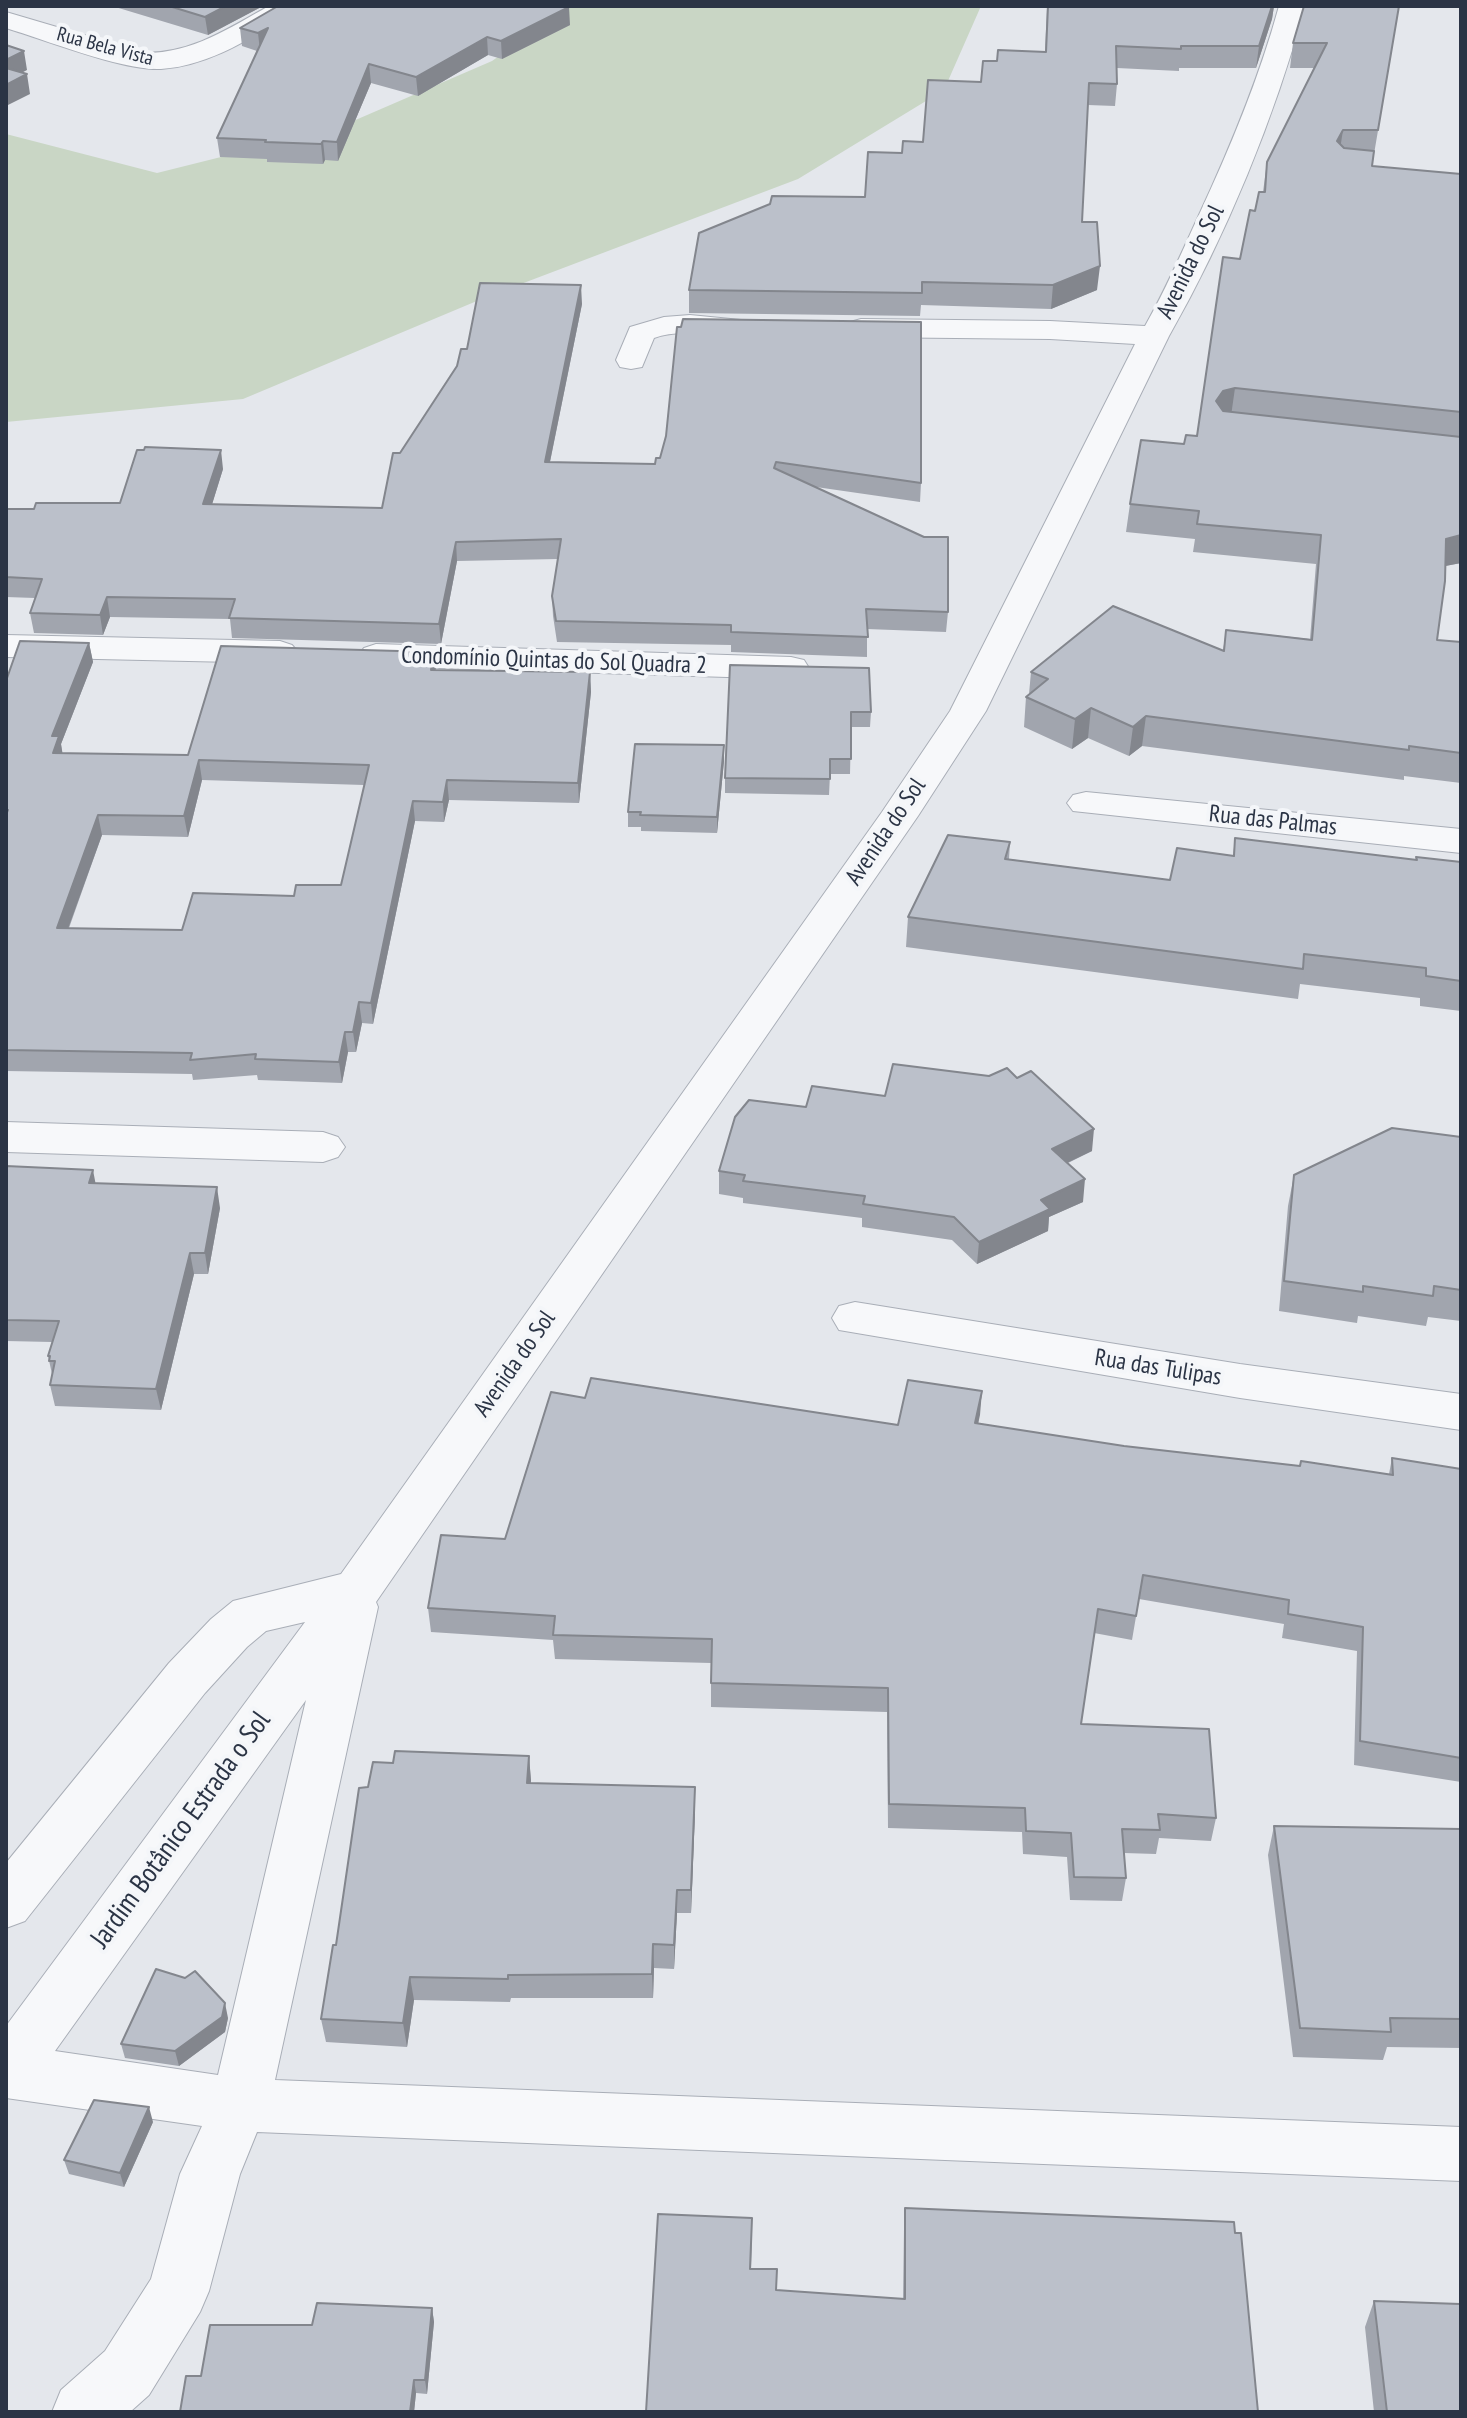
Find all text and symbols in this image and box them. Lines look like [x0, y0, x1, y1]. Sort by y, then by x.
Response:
street label: Rua Bela Vista [54, 23, 156, 71]
street label: Avenida do Sol [1151, 201, 1231, 323]
street label: Condomínio Quintas do Sol Quadra 2 [401, 641, 707, 681]
street label: Avenida do Sol [840, 773, 932, 891]
street label: Rua das Palmas [1208, 800, 1338, 842]
street label: Avenida do Sol [468, 1305, 562, 1423]
street label: Rua das Tulipas [1093, 1344, 1223, 1392]
street label: Jardim Botânico Estrada o Sol [84, 1705, 278, 1955]

